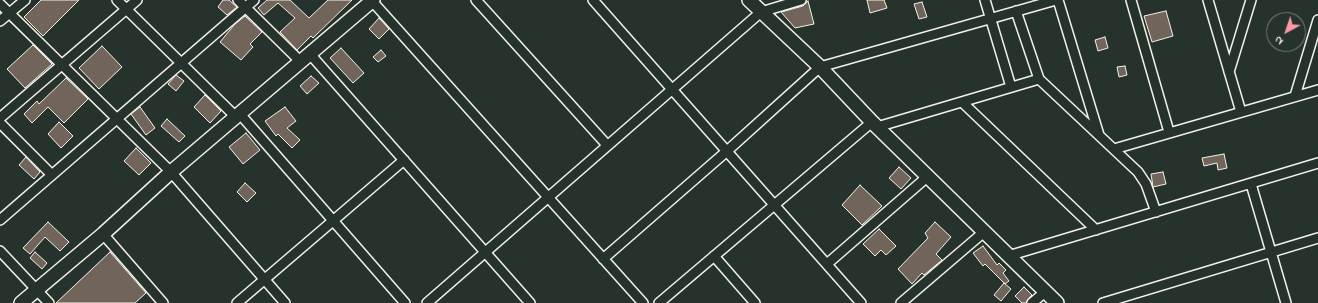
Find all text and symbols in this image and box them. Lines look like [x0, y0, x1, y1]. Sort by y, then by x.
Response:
north arrow [1266, 12, 1306, 52]
text: N [1271, 32, 1287, 49]

